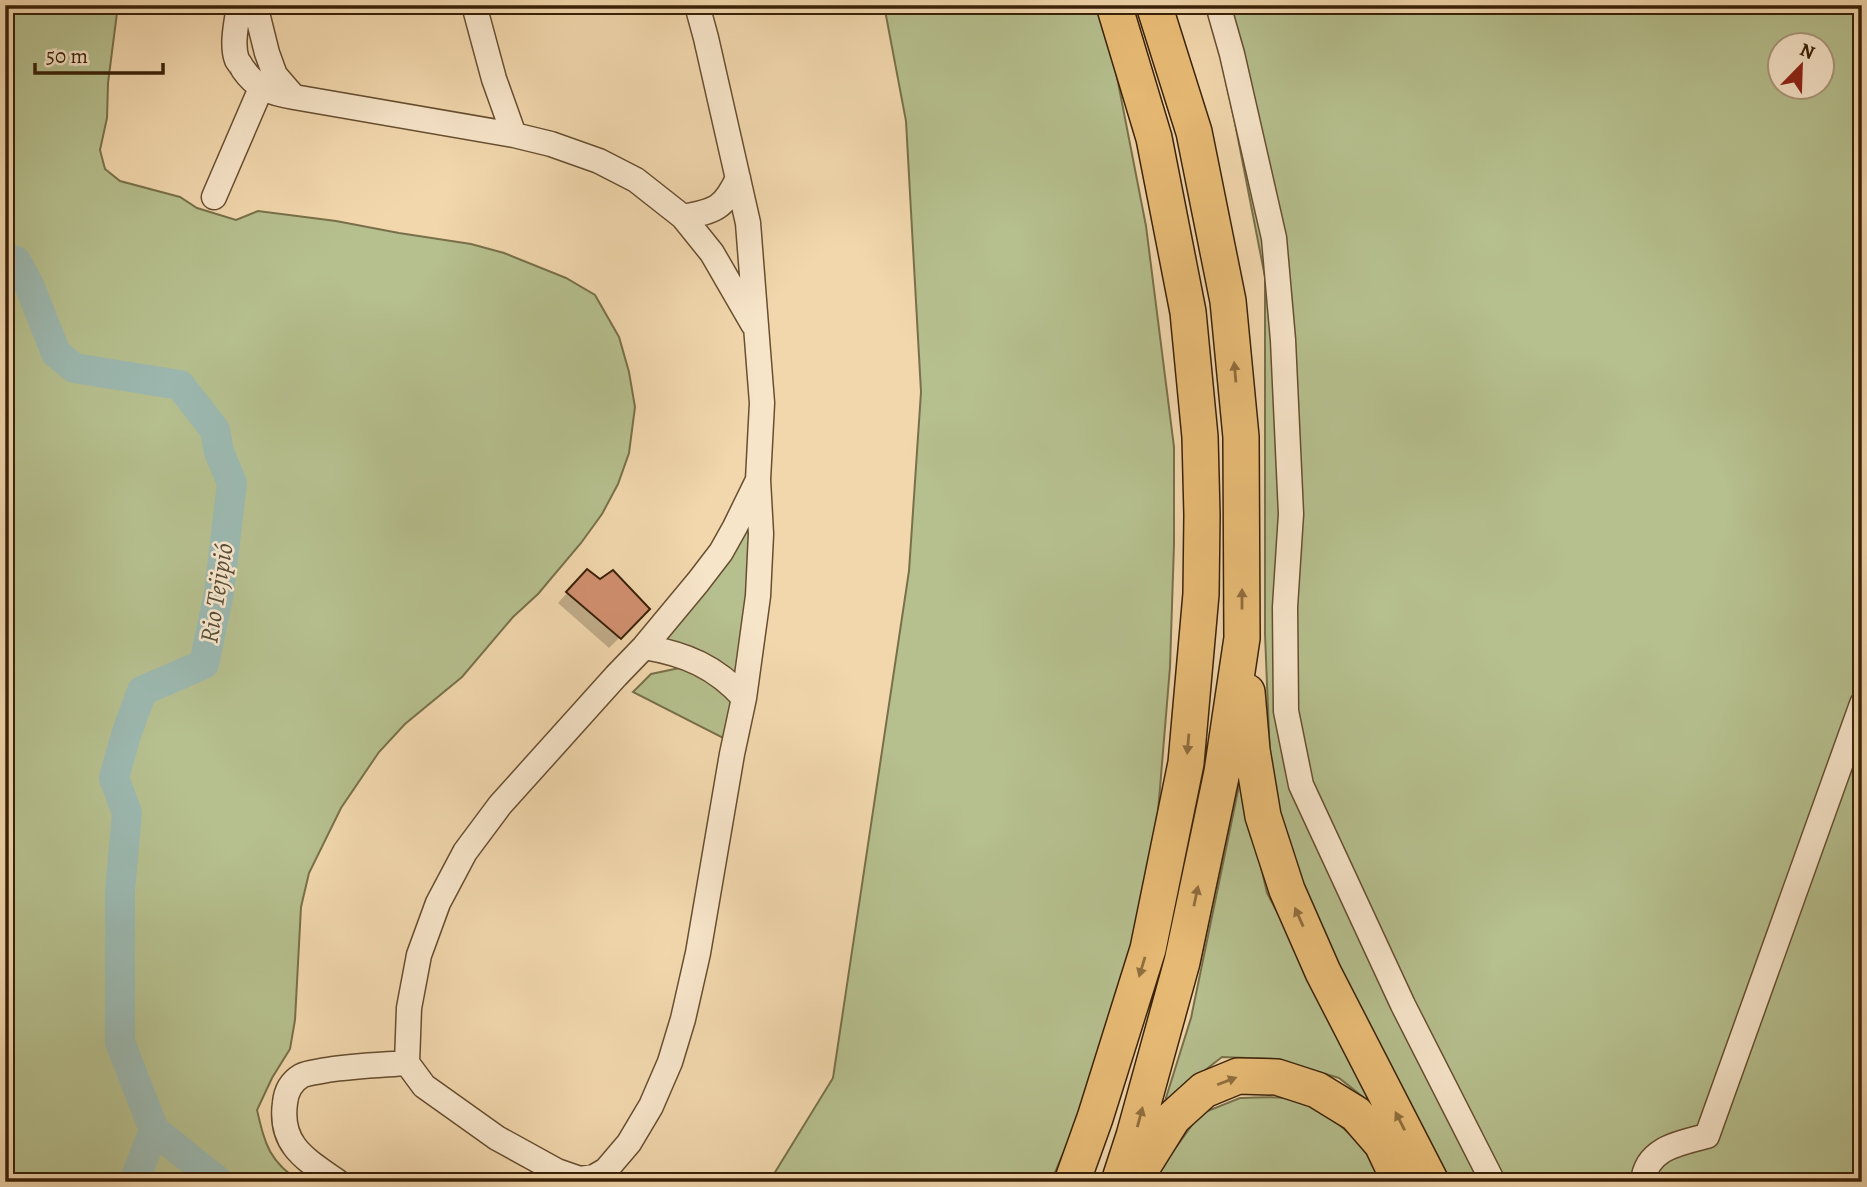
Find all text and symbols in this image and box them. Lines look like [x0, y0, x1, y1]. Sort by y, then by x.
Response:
scale bar [35, 32, 163, 76]
north arrow [1766, 32, 1836, 102]
text: N [1796, 37, 1819, 66]
text: 50 m [46, 42, 88, 70]
one-way arrow [1229, 361, 1240, 383]
water label: Rio Tejipió [191, 541, 242, 646]
one-way arrow [1236, 588, 1248, 610]
one-way arrow [1182, 734, 1193, 756]
one-way arrow [1190, 885, 1201, 907]
one-way arrow [1293, 907, 1305, 927]
one-way arrow [1137, 957, 1147, 978]
one-way arrow [1216, 1075, 1237, 1086]
one-way arrow [1135, 1105, 1146, 1127]
one-way arrow [1394, 1111, 1405, 1131]

